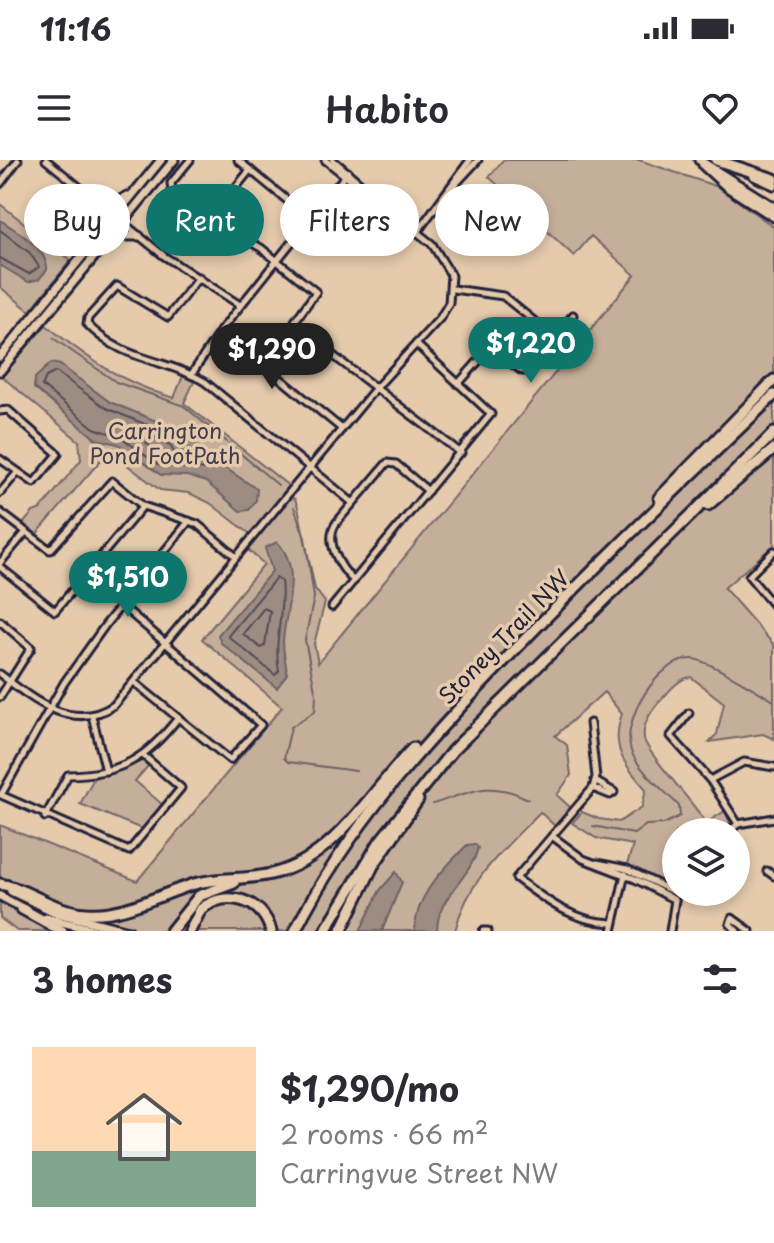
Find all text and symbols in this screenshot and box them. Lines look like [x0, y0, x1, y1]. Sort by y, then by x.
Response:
text: 11:16 [40, 6, 111, 51]
text: Habito [325, 81, 449, 135]
icon: menu [32, 86, 76, 130]
icon: heart [698, 86, 742, 130]
chip: Buy [24, 184, 130, 256]
chip: Rent [146, 184, 264, 256]
chip: Filters [280, 184, 419, 256]
chip: New [435, 184, 549, 256]
pin: $1,220 [466, 317, 596, 385]
pin: $1,290 [207, 323, 337, 391]
text: $1,220 [486, 323, 576, 362]
text: $1,290 [228, 329, 316, 368]
park label: Carrington Pond FootPath [89, 413, 241, 471]
pin: $1,510 [63, 551, 193, 619]
text: $1,510 [87, 557, 169, 596]
street label: Stoney Trail NW [430, 561, 576, 711]
map controls [662, 818, 750, 906]
button: layers [662, 818, 750, 906]
text: 3 homes [32, 953, 172, 1005]
icon: filters [698, 957, 742, 1001]
text: $1,290/mo [280, 1062, 459, 1114]
icon: home [96, 1079, 192, 1175]
text: 2 rooms · 66 m² [280, 1114, 489, 1153]
text: Carringvue Street NW [280, 1153, 558, 1192]

